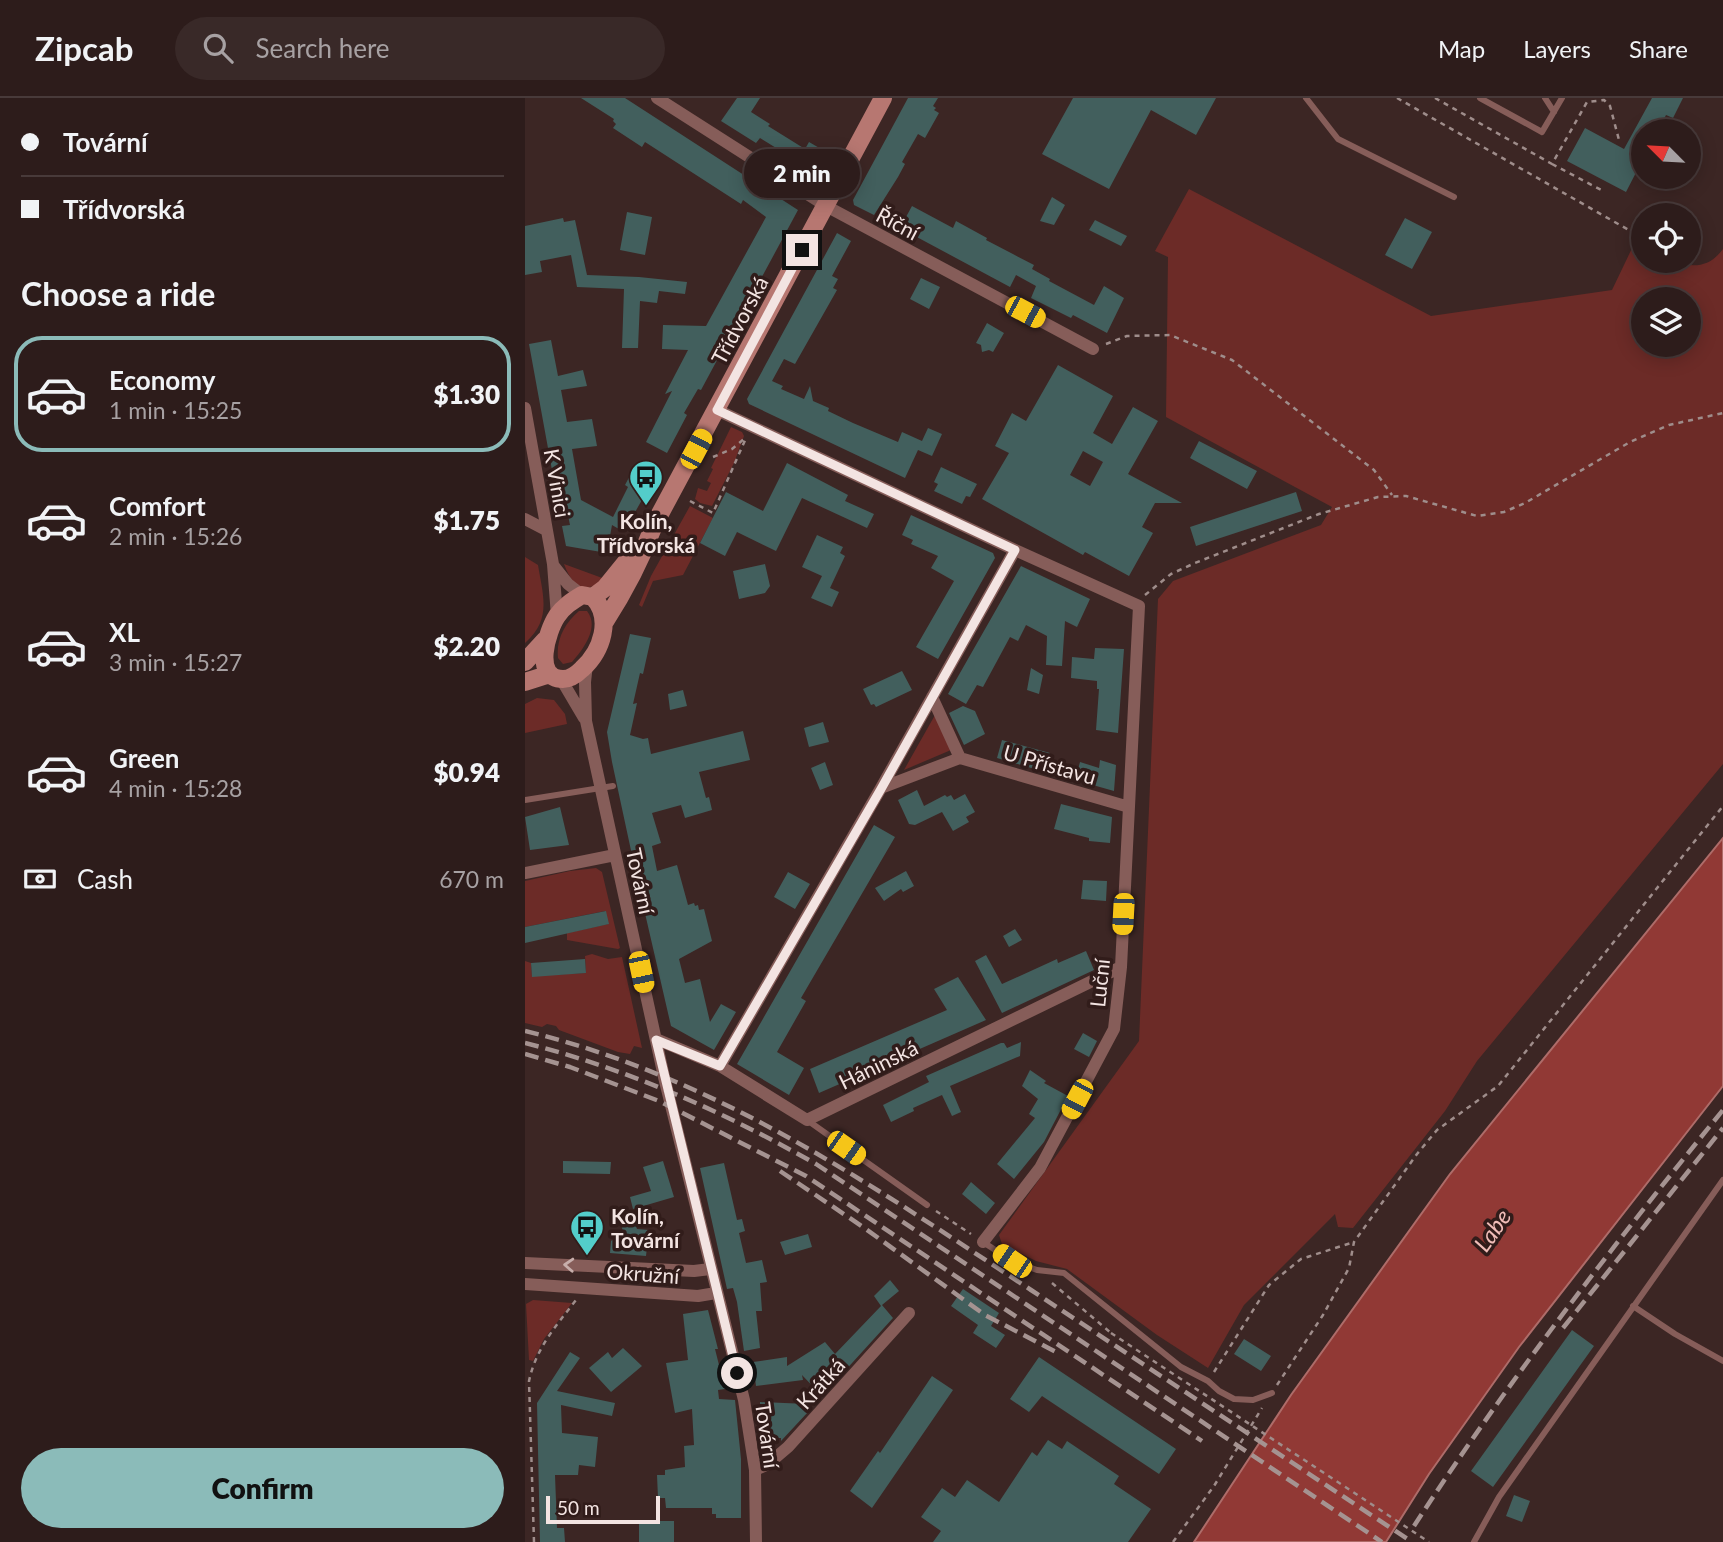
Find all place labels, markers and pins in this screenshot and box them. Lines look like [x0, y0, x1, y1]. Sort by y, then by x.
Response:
bus stop icon: Kolín, Třídvorská [627, 458, 665, 507]
place label: Kolín, Třídvorská [597, 508, 695, 557]
place label: Kolín, Tovární [611, 1203, 681, 1252]
bus stop icon: Kolín, Tovární [568, 1208, 606, 1257]

